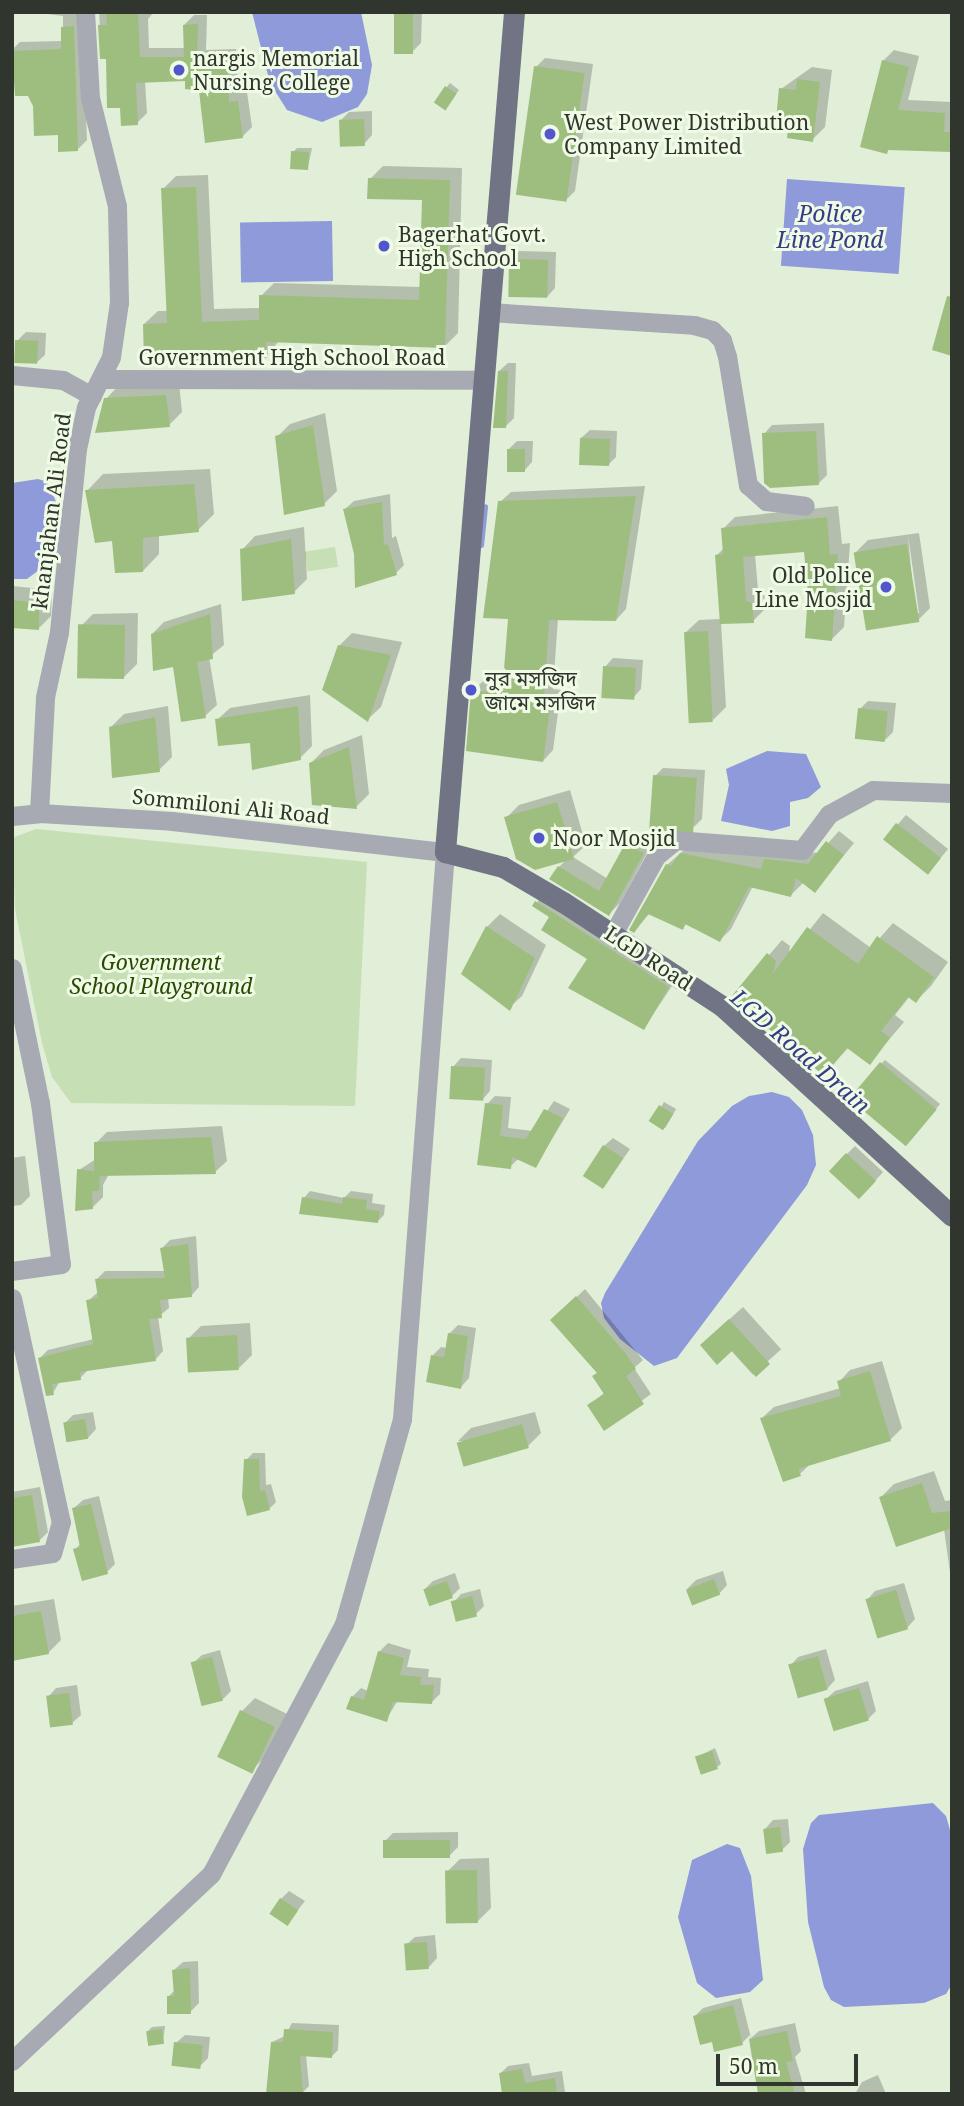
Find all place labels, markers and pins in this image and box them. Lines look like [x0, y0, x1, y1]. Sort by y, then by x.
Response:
place label: nargis Memorial Nursing College [193, 45, 359, 95]
marker: nargis Memorial Nursing College [171, 62, 187, 78]
place label: West Power Distribution Company Limited [564, 109, 809, 159]
marker: West Power Distribution Company Limited [542, 126, 558, 142]
place label: Bagerhat Govt. High School [398, 221, 546, 271]
marker: Bagerhat Govt. High School [376, 238, 392, 254]
place label: Old Police Line Mosjid [755, 562, 872, 612]
marker: Old Police Line Mosjid [878, 579, 894, 595]
place label: নুর মসজিদ জামে মসজিদ [485, 665, 596, 715]
marker: নুর মসজিদ জামে মসজিদ [463, 682, 479, 698]
place label: Noor Mosjid [553, 825, 676, 851]
marker: Noor Mosjid [531, 830, 547, 846]

